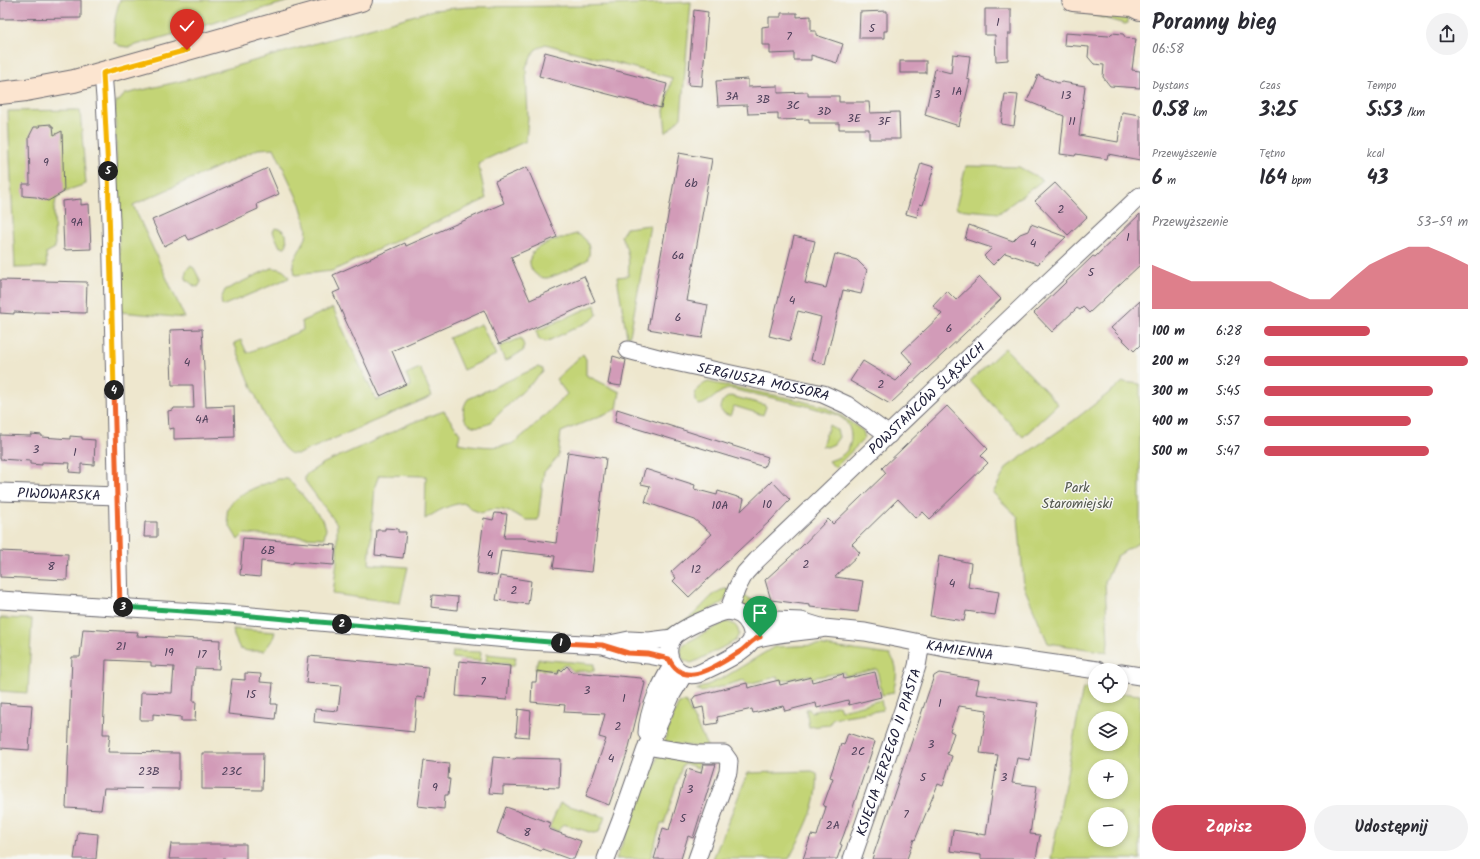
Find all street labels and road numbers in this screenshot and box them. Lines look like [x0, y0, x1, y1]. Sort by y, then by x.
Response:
street label: POWSTAŃCÓW ŚLĄSKICH [864, 337, 991, 460]
street label: SERGIUSZA MOSSORA [695, 357, 833, 408]
street label: PIWOWARSKA [17, 483, 101, 507]
street label: KAMIENNA [924, 634, 995, 667]
street label: KSIĘCIA JERZEGO II PIASTA [851, 666, 928, 839]

